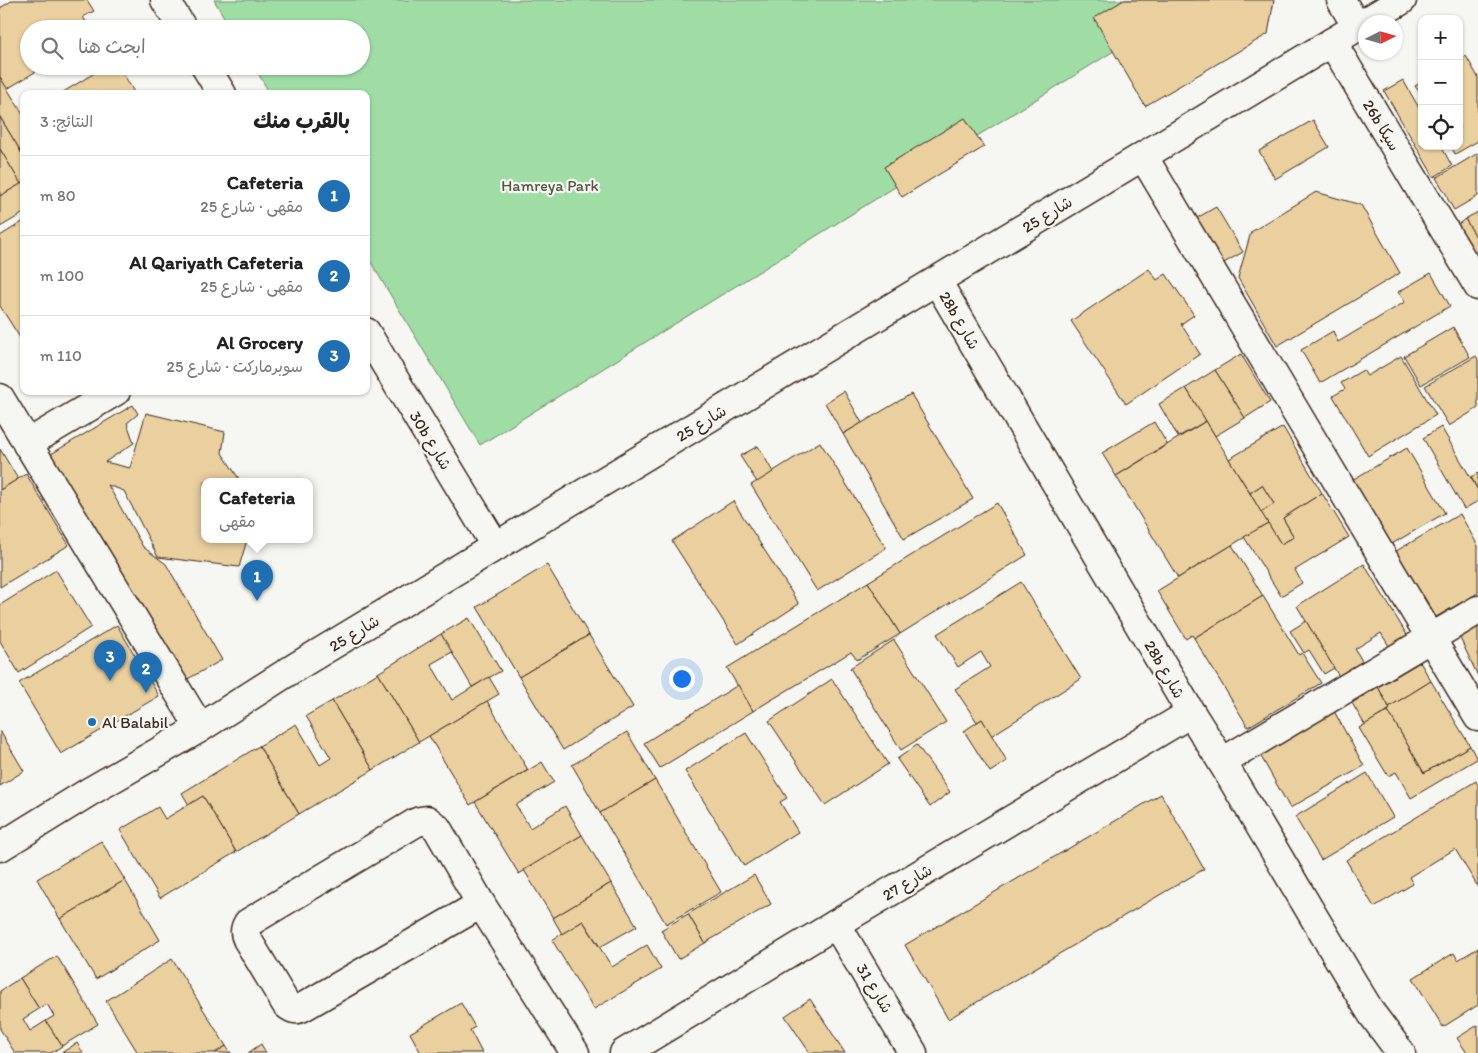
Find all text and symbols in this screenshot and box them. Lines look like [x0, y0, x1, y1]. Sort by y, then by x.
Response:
north arrow [1358, 15, 1403, 60]
map controls [1418, 15, 1463, 150]
button: + [1418, 15, 1463, 60]
search box [20, 20, 370, 75]
icon: search [38, 34, 66, 62]
text: ابحث هنا [78, 35, 146, 58]
button: − [1418, 60, 1463, 105]
street label: 26b سيكا [1359, 96, 1404, 154]
button: locate [1418, 105, 1463, 150]
text: بالقرب منك [253, 108, 350, 133]
text: النتائج: 3 [40, 112, 93, 131]
text: Cafeteria [227, 171, 303, 194]
park label: Hamreya Park [501, 176, 599, 195]
text: 80 m [40, 186, 76, 205]
text: 1 [330, 186, 338, 205]
street label: شارع 25 [1019, 192, 1077, 238]
text: مقهى · شارع 25 [200, 197, 303, 216]
text: Al Qariyath Cafeteria [129, 251, 303, 274]
text: 100 m [40, 266, 84, 285]
text: 2 [330, 266, 338, 285]
text: مقهى · شارع 25 [200, 277, 303, 296]
street label: 28b شارع [934, 288, 984, 354]
text: Al Grocery [217, 331, 303, 354]
text: 110 m [40, 346, 82, 365]
text: 3 [330, 346, 338, 365]
text: سوبرماركت · شارع 25 [167, 357, 303, 376]
street label: شارع 25 [673, 401, 731, 447]
street label: 30b شارع [404, 407, 455, 474]
popup [201, 478, 313, 543]
text: Cafeteria [219, 486, 295, 509]
text: مقهى [219, 512, 256, 531]
pin: 1 [241, 560, 273, 601]
street label: شارع 25 [326, 611, 384, 657]
street label: 28b شارع [1139, 637, 1189, 703]
pin: 3 [94, 640, 126, 681]
pin: 2 [130, 652, 162, 693]
your location [669, 666, 695, 692]
place label: Al Balabil [102, 713, 169, 732]
marker: Al Balabil [86, 716, 98, 728]
street label: شارع 27 [879, 860, 937, 906]
street label: شارع 31 [851, 960, 897, 1017]

